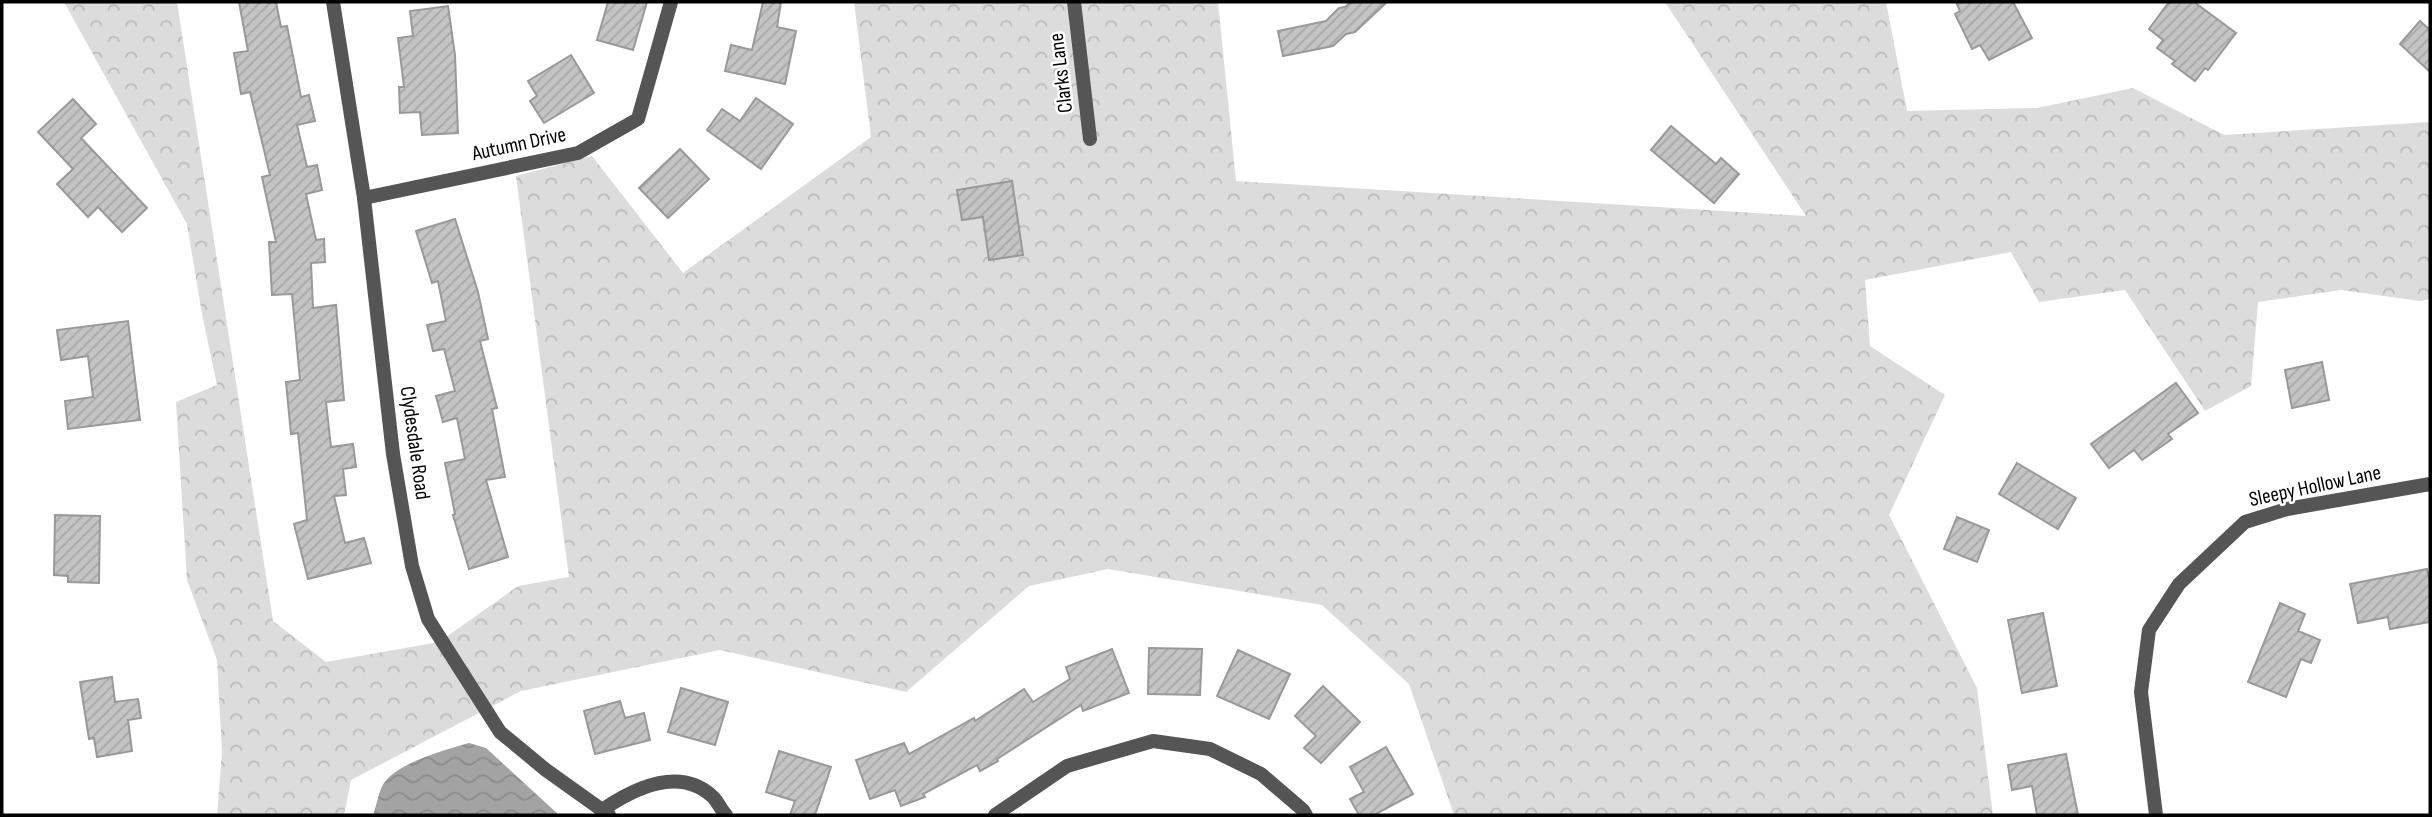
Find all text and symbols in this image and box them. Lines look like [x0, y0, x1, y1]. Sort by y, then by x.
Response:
street label: Clarks Lane [1044, 32, 1078, 114]
street label: Autumn Drive [469, 122, 568, 166]
street label: Clydesdale Road [395, 385, 435, 501]
street label: Sleepy Hollow Lane [2247, 460, 2383, 512]

